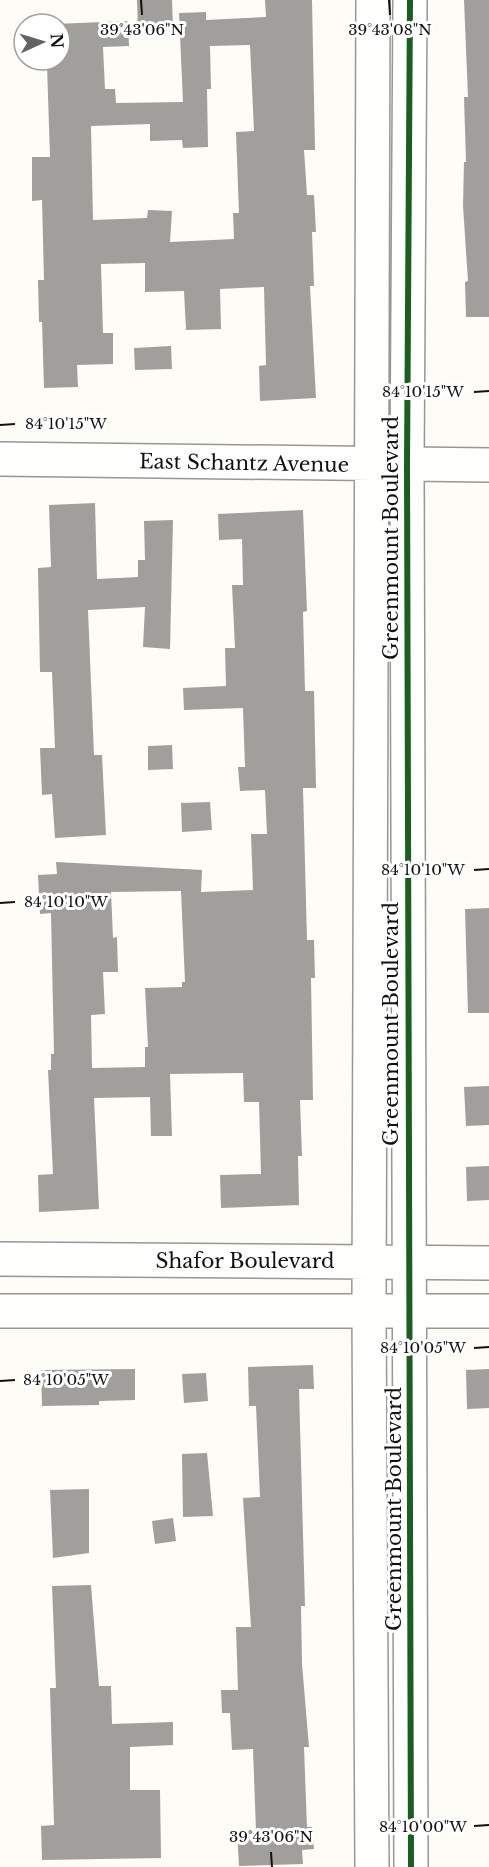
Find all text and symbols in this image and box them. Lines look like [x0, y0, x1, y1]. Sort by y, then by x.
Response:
north arrow [12, 12, 72, 72]
text: 39°43'06"N [100, 20, 184, 39]
text: 39°43'08"N [348, 20, 432, 39]
text: N [46, 33, 67, 49]
text: 84°10'15"W [382, 382, 464, 401]
text: 84°10'15"W [25, 414, 107, 433]
street label: Greenmount Boulevard [379, 416, 403, 660]
street label: East Schantz Avenue [139, 449, 349, 477]
text: 84°10'10"W [381, 860, 465, 879]
text: 84°10'10"W [24, 892, 108, 911]
street label: Greenmount Boulevard [379, 902, 403, 1146]
street label: Shafor Boulevard [155, 1249, 335, 1273]
text: 84°10'05"W [380, 1338, 466, 1357]
text: 84°10'05"W [23, 1370, 109, 1389]
street label: Greenmount Boulevard [382, 1387, 406, 1631]
text: 84°10'00"W [379, 1817, 467, 1836]
text: 39°43'06"N [229, 1827, 313, 1846]

